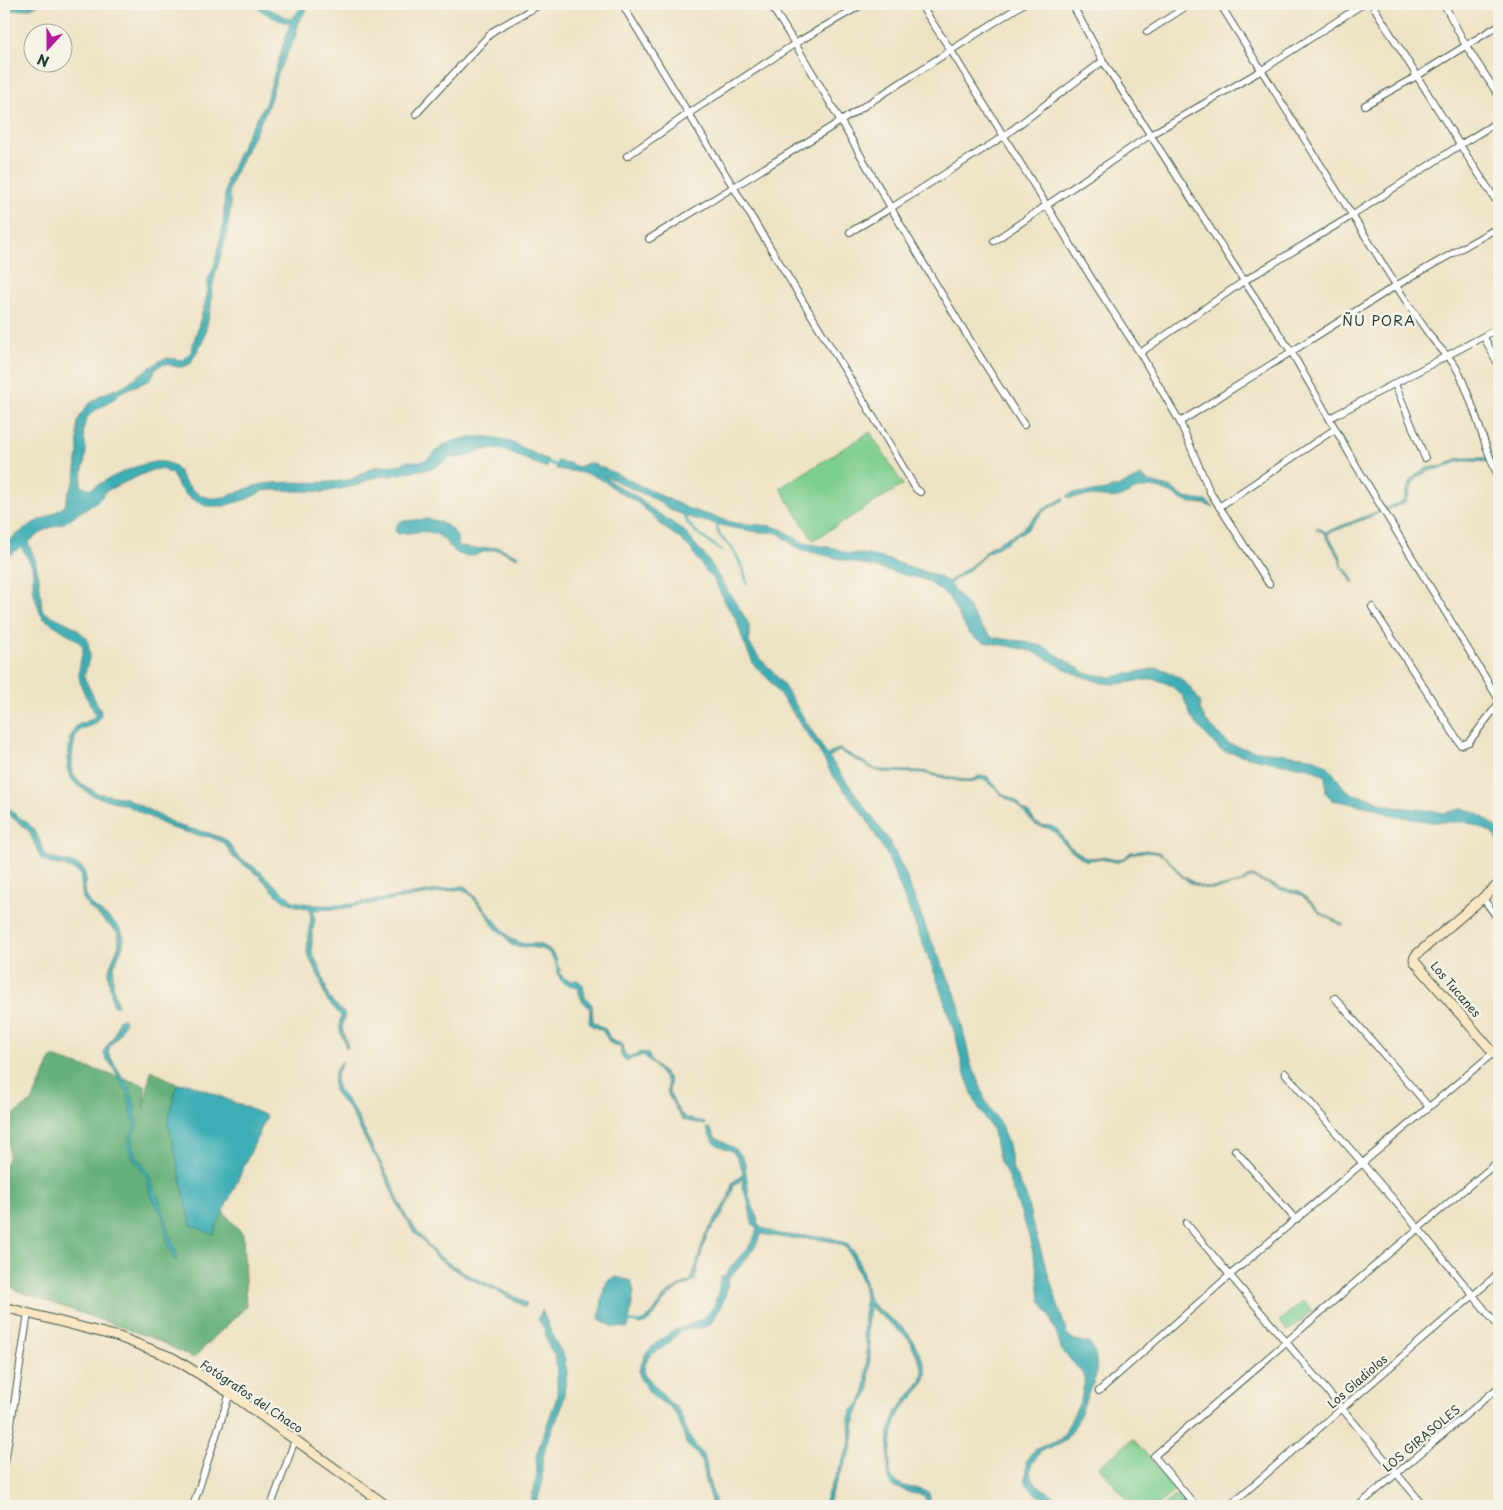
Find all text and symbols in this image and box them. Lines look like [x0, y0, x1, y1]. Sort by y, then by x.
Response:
north arrow [22, 22, 72, 72]
text: N [34, 49, 52, 72]
district label: ÑU PORA [1342, 310, 1416, 331]
street label: Los Tucanes [1427, 957, 1486, 1021]
street label: Los Gladiolos [1323, 1349, 1391, 1412]
street label: Fotógrafos del Chaco [197, 1355, 307, 1437]
street label: LOS GIRASOLES [1378, 1400, 1464, 1476]

